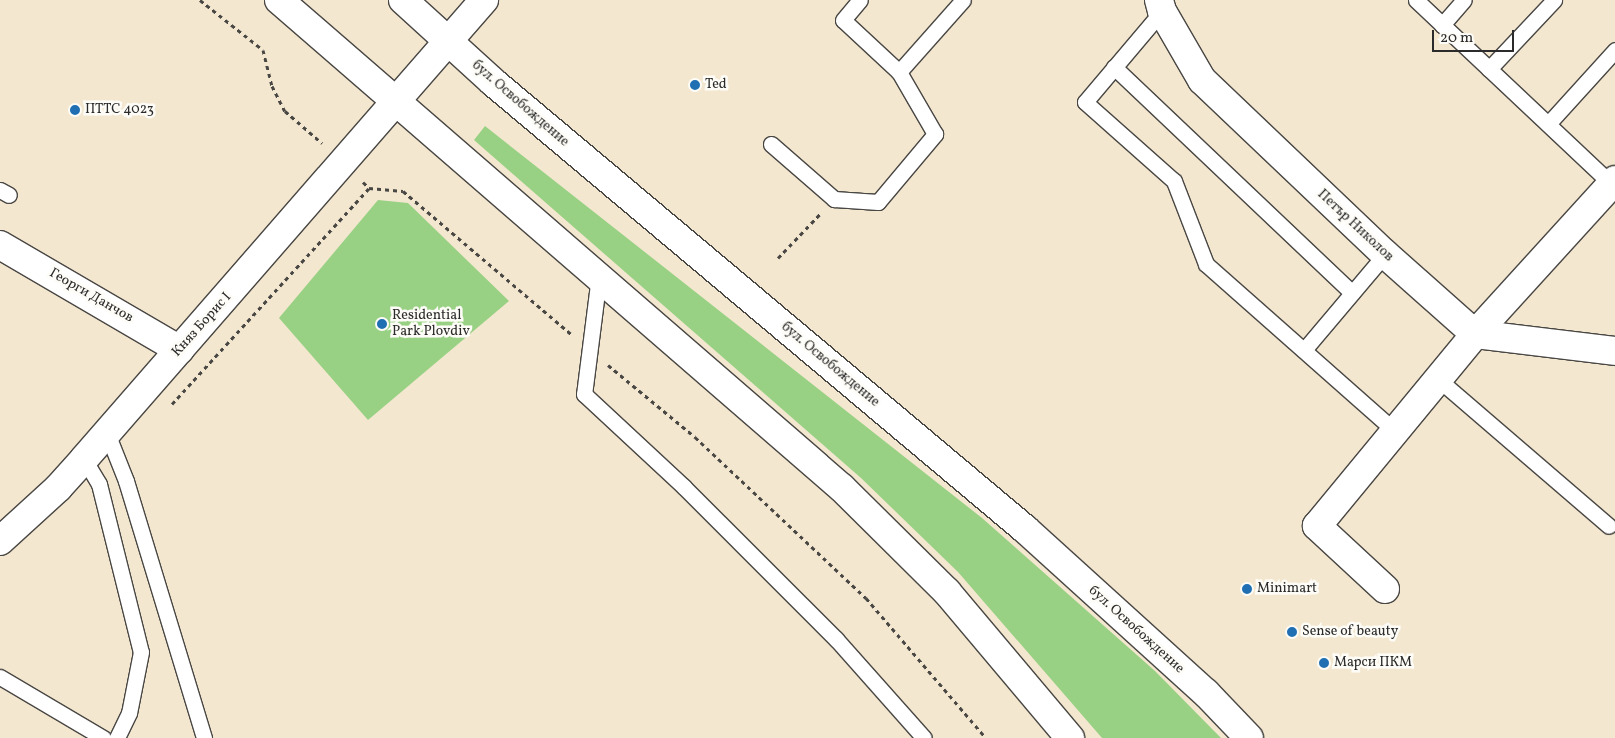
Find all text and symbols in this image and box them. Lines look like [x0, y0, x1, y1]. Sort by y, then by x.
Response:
scale bar [1435, 20, 1518, 52]
text: 20 m [1440, 28, 1473, 49]
street label: бул. Освобождение [468, 57, 572, 151]
place label: Ted [705, 77, 727, 93]
marker: Ted [689, 79, 701, 91]
place label: ПТТС 4023 [85, 102, 154, 118]
marker: ПТТС 4023 [69, 104, 81, 116]
street label: Петър Николов [1313, 186, 1397, 266]
street label: Георги Данчов [46, 265, 136, 327]
street label: Княз Борис I [169, 289, 235, 361]
place label: Residential Park Plovdiv [392, 308, 470, 341]
marker: Residential Park Plovdiv [376, 318, 388, 330]
street label: бул. Освобождение [777, 319, 883, 411]
place label: Minimart [1257, 581, 1317, 597]
street label: бул. Освобождение [1085, 583, 1187, 677]
marker: Minimart [1241, 583, 1253, 595]
place label: Sense of beauty [1302, 624, 1397, 640]
marker: Sense of beauty [1286, 626, 1298, 638]
place label: Марси ПКМ [1334, 655, 1412, 671]
marker: Марси ПКМ [1318, 657, 1330, 669]

